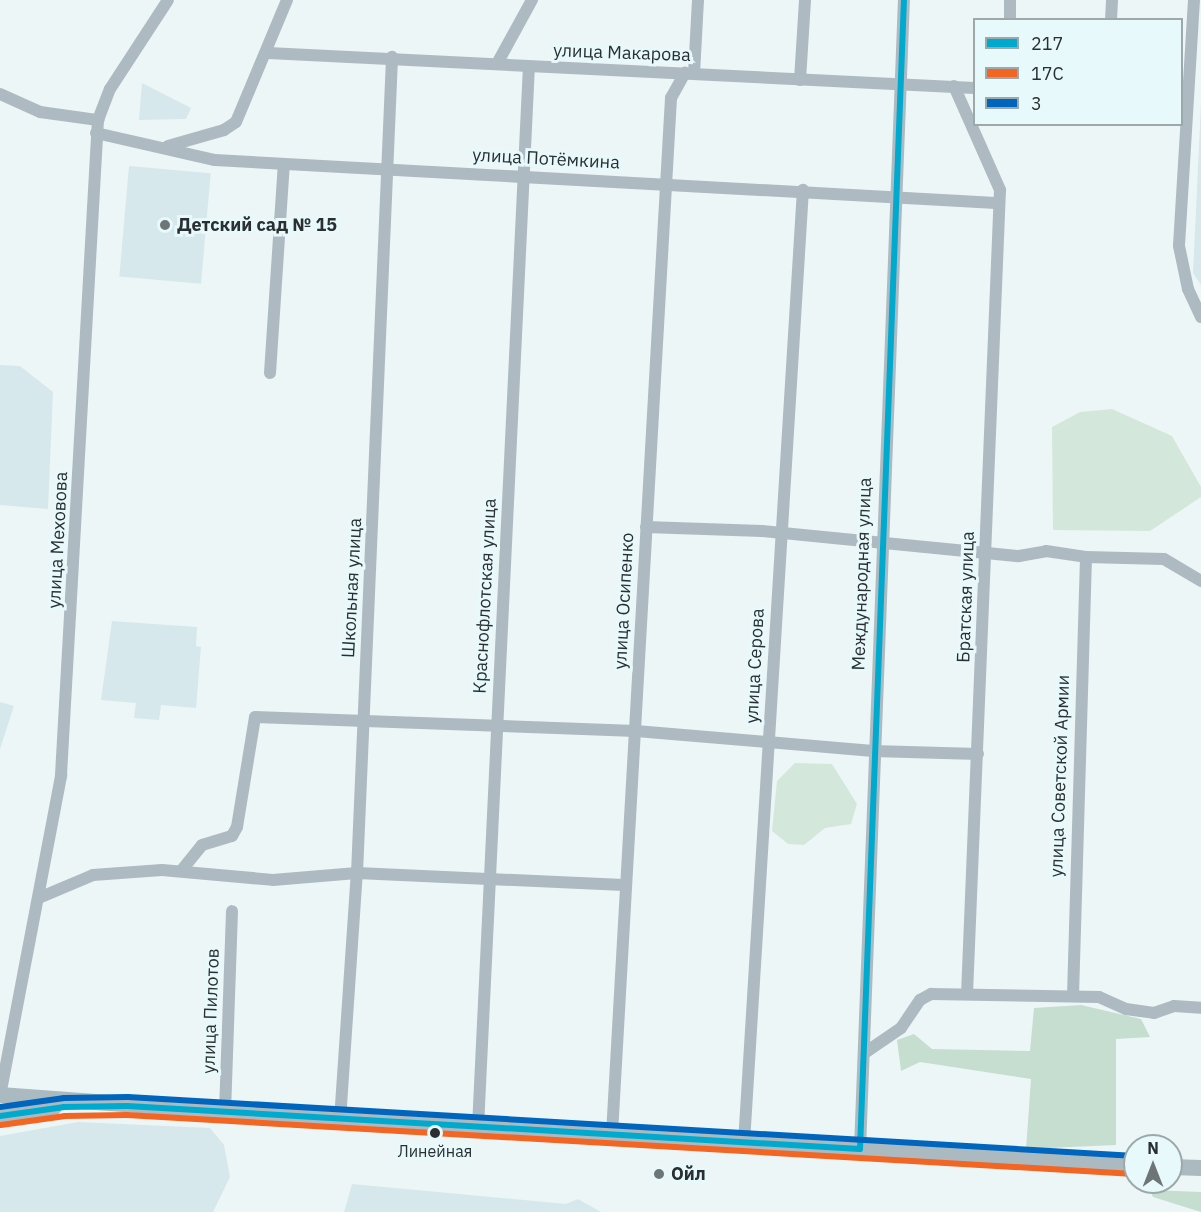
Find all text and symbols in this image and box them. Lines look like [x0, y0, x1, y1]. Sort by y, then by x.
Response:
legend [973, 18, 1183, 126]
text: 217 [1031, 32, 1063, 55]
street label: улица Макарова [553, 40, 691, 66]
text: 17С [1031, 62, 1064, 85]
text: 3 [1031, 92, 1042, 115]
street label: улица Потёмкина [472, 144, 620, 174]
place label: Детский сад № 15 [177, 214, 337, 236]
marker: Детский сад № 15 [158, 218, 172, 232]
street label: улица Меховова [44, 471, 72, 609]
street label: Международная улица [848, 477, 876, 671]
street label: Краснофлотская улица [469, 498, 501, 694]
street label: Школьная улица [338, 517, 366, 659]
street label: Братская улица [953, 531, 979, 663]
street label: улица Осипенко [610, 532, 638, 670]
street label: улица Серова [741, 608, 769, 724]
street label: улица Советской Армии [1046, 674, 1074, 878]
street label: улица Пилотов [198, 948, 224, 1074]
marker: Линейная [429, 1127, 441, 1139]
north arrow [1123, 1134, 1183, 1194]
text: N [1147, 1138, 1159, 1158]
place label: Линейная [398, 1141, 472, 1161]
place label: Ойл [671, 1163, 706, 1185]
marker: Ойл [652, 1167, 666, 1181]

